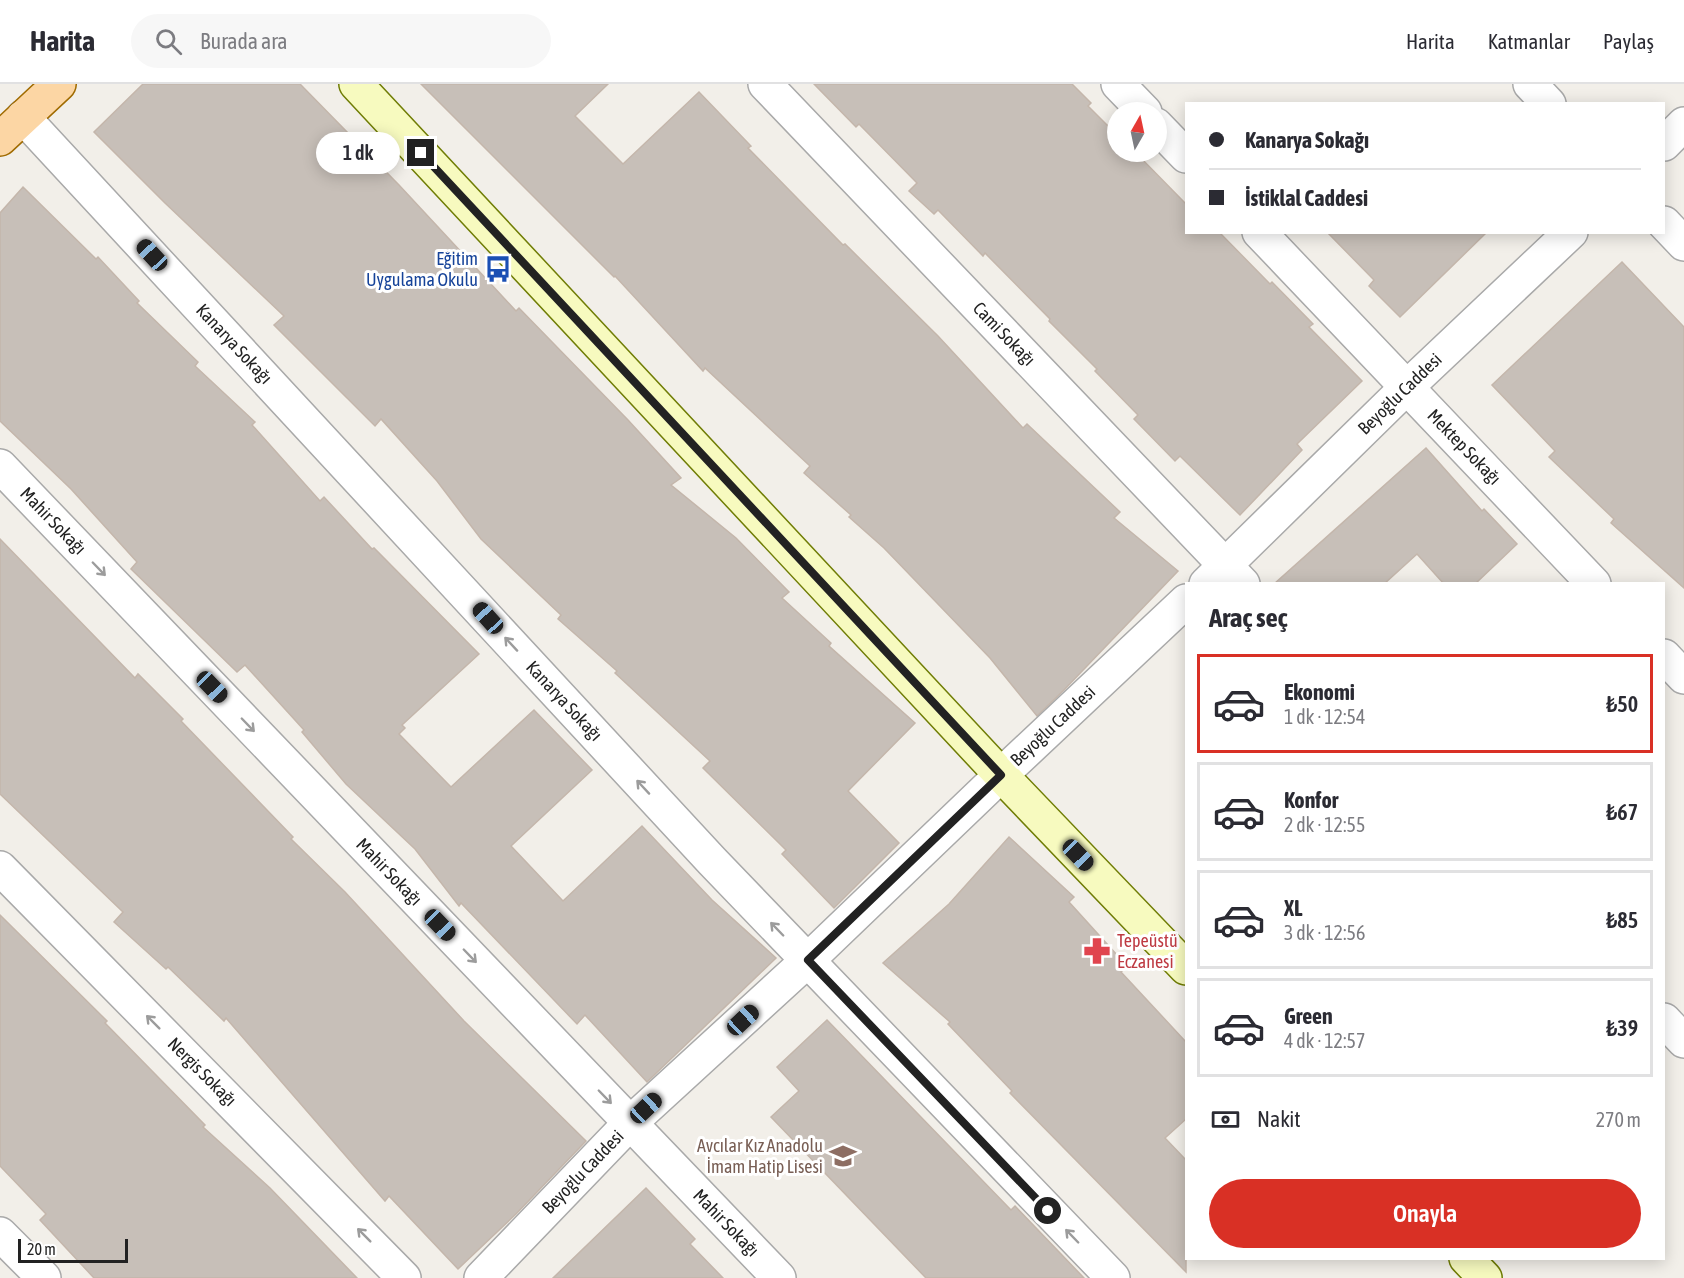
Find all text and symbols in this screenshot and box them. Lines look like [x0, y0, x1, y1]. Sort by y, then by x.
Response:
search box [131, 14, 551, 68]
text: Harita [30, 25, 95, 57]
icon: search [152, 25, 185, 58]
text: Burada ara [200, 28, 288, 54]
text: Harita [1406, 29, 1455, 53]
text: Katmanlar [1488, 29, 1570, 53]
text: Paylaş [1603, 29, 1654, 53]
north arrow [1107, 102, 1167, 162]
map controls [1107, 102, 1167, 162]
text: Kanarya Sokağı [1245, 127, 1369, 153]
callout: 1 dk [316, 132, 400, 174]
route end [407, 139, 434, 166]
text: 1 dk [343, 141, 373, 164]
text: İstiklal Caddesi [1245, 185, 1368, 211]
car [133, 236, 171, 274]
place label: Eğitim Uygulama Okulu [366, 248, 478, 290]
bus stop icon: Eğitim Uygulama Okulu [483, 254, 513, 284]
street label: Cami Sokağı [969, 298, 1040, 370]
street label: Kanarya Sokağı [192, 299, 277, 388]
street label: Beyoğlu Caddesi [1353, 349, 1446, 439]
street label: Mektep Sokağı [1423, 405, 1505, 489]
street label: Mahir Sokağı [16, 483, 91, 559]
one-way arrow [91, 561, 106, 576]
car [469, 599, 507, 637]
text: Araç seç [1209, 602, 1288, 633]
one-way arrow [504, 636, 518, 651]
street label: Kanarya Sokağı [522, 656, 607, 745]
car [193, 668, 231, 706]
icon: car [1212, 677, 1266, 731]
text: Ekonomi [1284, 679, 1355, 705]
street label: Beyoğlu Caddesi [1006, 681, 1099, 770]
text: ₺50 [1606, 691, 1638, 717]
text: 1 dk · 12:54 [1284, 705, 1365, 728]
one-way arrow [241, 717, 255, 732]
one-way arrow [636, 779, 650, 794]
icon: car [1212, 785, 1266, 839]
text: Konfor [1284, 787, 1338, 813]
text: ₺67 [1606, 799, 1638, 825]
text: 2 dk · 12:55 [1284, 813, 1365, 836]
street label: Mahir Sokağı [352, 834, 427, 910]
car [1059, 836, 1097, 874]
icon: car [1212, 893, 1266, 947]
text: XL [1284, 895, 1302, 921]
car [421, 906, 459, 944]
text: ₺85 [1606, 907, 1638, 933]
one-way arrow [770, 921, 784, 936]
text: 3 dk · 12:56 [1284, 921, 1365, 944]
place label: Tepeüstü Eczanesi [1117, 930, 1178, 972]
pharmacy icon: Tepeüstü Eczanesi [1082, 936, 1112, 966]
one-way arrow [463, 949, 478, 964]
car [724, 1001, 762, 1039]
icon: car [1212, 1001, 1266, 1055]
text: Green [1284, 1003, 1333, 1029]
one-way arrow [145, 1015, 160, 1029]
text: ₺39 [1606, 1015, 1638, 1041]
text: 4 dk · 12:57 [1284, 1029, 1365, 1052]
street label: Nergis Sokağı [164, 1033, 241, 1110]
car [627, 1089, 665, 1127]
one-way arrow [598, 1090, 613, 1105]
icon: cash [1209, 1103, 1242, 1136]
text: Nakit [1257, 1106, 1301, 1132]
text: 270 m [1596, 1108, 1641, 1131]
street label: Beyoğlu Caddesi [538, 1125, 628, 1218]
place label: Avcılar Kız Anadolu İmam Hatip Lisesi [697, 1135, 823, 1177]
school or university icon: Avcılar Kız Anadolu İmam Hatip Lisesi [828, 1141, 858, 1171]
button: Onayla [1209, 1179, 1641, 1248]
street label: Mahir Sokağı [689, 1185, 764, 1261]
route start [1034, 1197, 1061, 1224]
one-way arrow [356, 1228, 371, 1243]
one-way arrow [1065, 1228, 1079, 1243]
scale bar [18, 1236, 128, 1264]
text: 20 m [27, 1240, 56, 1258]

